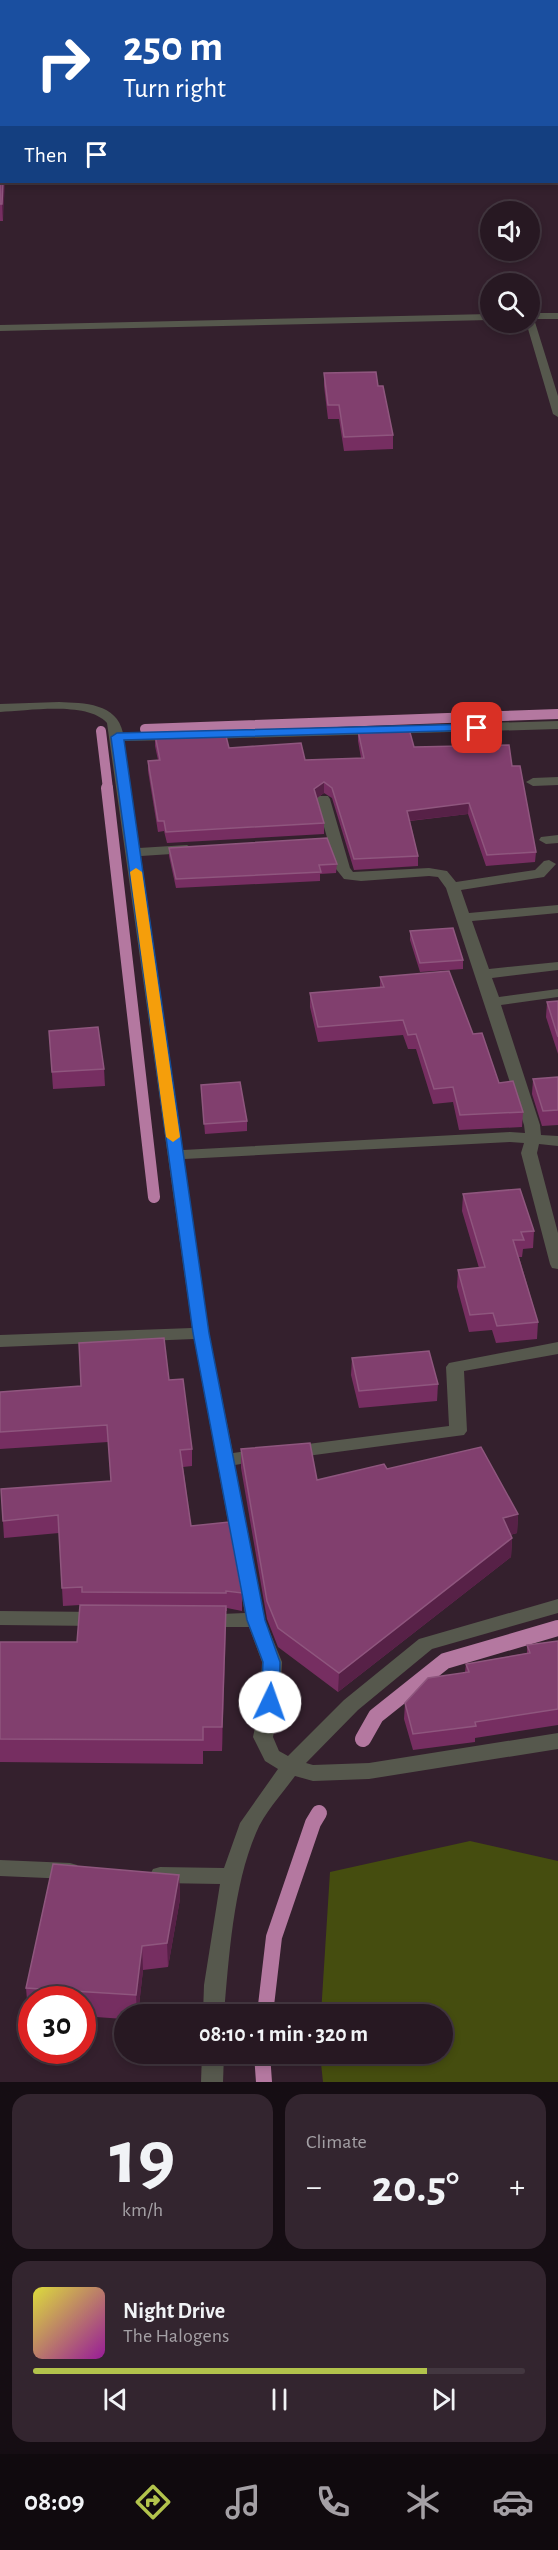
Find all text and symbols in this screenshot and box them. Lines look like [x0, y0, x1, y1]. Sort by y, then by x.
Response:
icon: right [24, 24, 102, 102]
text: 250 m [123, 26, 223, 68]
text: Turn right [123, 75, 226, 102]
icon: arrive [80, 138, 113, 171]
text: Then [24, 144, 68, 166]
map controls [480, 201, 540, 333]
button: sound [480, 201, 540, 261]
button: search [480, 273, 540, 333]
pin [451, 702, 502, 753]
icon: arrive [460, 711, 493, 744]
position arrow [238, 1670, 302, 1734]
speed limit sign: 30 [18, 1986, 96, 2064]
text: 08:10 · 1 min · 320 m [199, 2023, 368, 2045]
text: 19 [110, 2120, 175, 2198]
text: Climate [306, 2132, 367, 2152]
text: 20.5° [372, 2165, 459, 2210]
text: − [306, 2171, 322, 2204]
text: + [509, 2171, 525, 2204]
text: km/h [122, 2200, 163, 2220]
text: Night Drive [123, 2300, 225, 2322]
text: The Halogens [123, 2326, 229, 2346]
icon: previous [99, 2383, 132, 2416]
icon: pause [263, 2383, 296, 2416]
icon: next [427, 2383, 460, 2416]
icon: directions [132, 2481, 174, 2523]
icon: music [222, 2481, 264, 2523]
icon: phone [312, 2481, 354, 2523]
icon: climate [402, 2481, 444, 2523]
icon: car [492, 2481, 534, 2523]
text: 08:09 [24, 2488, 85, 2515]

